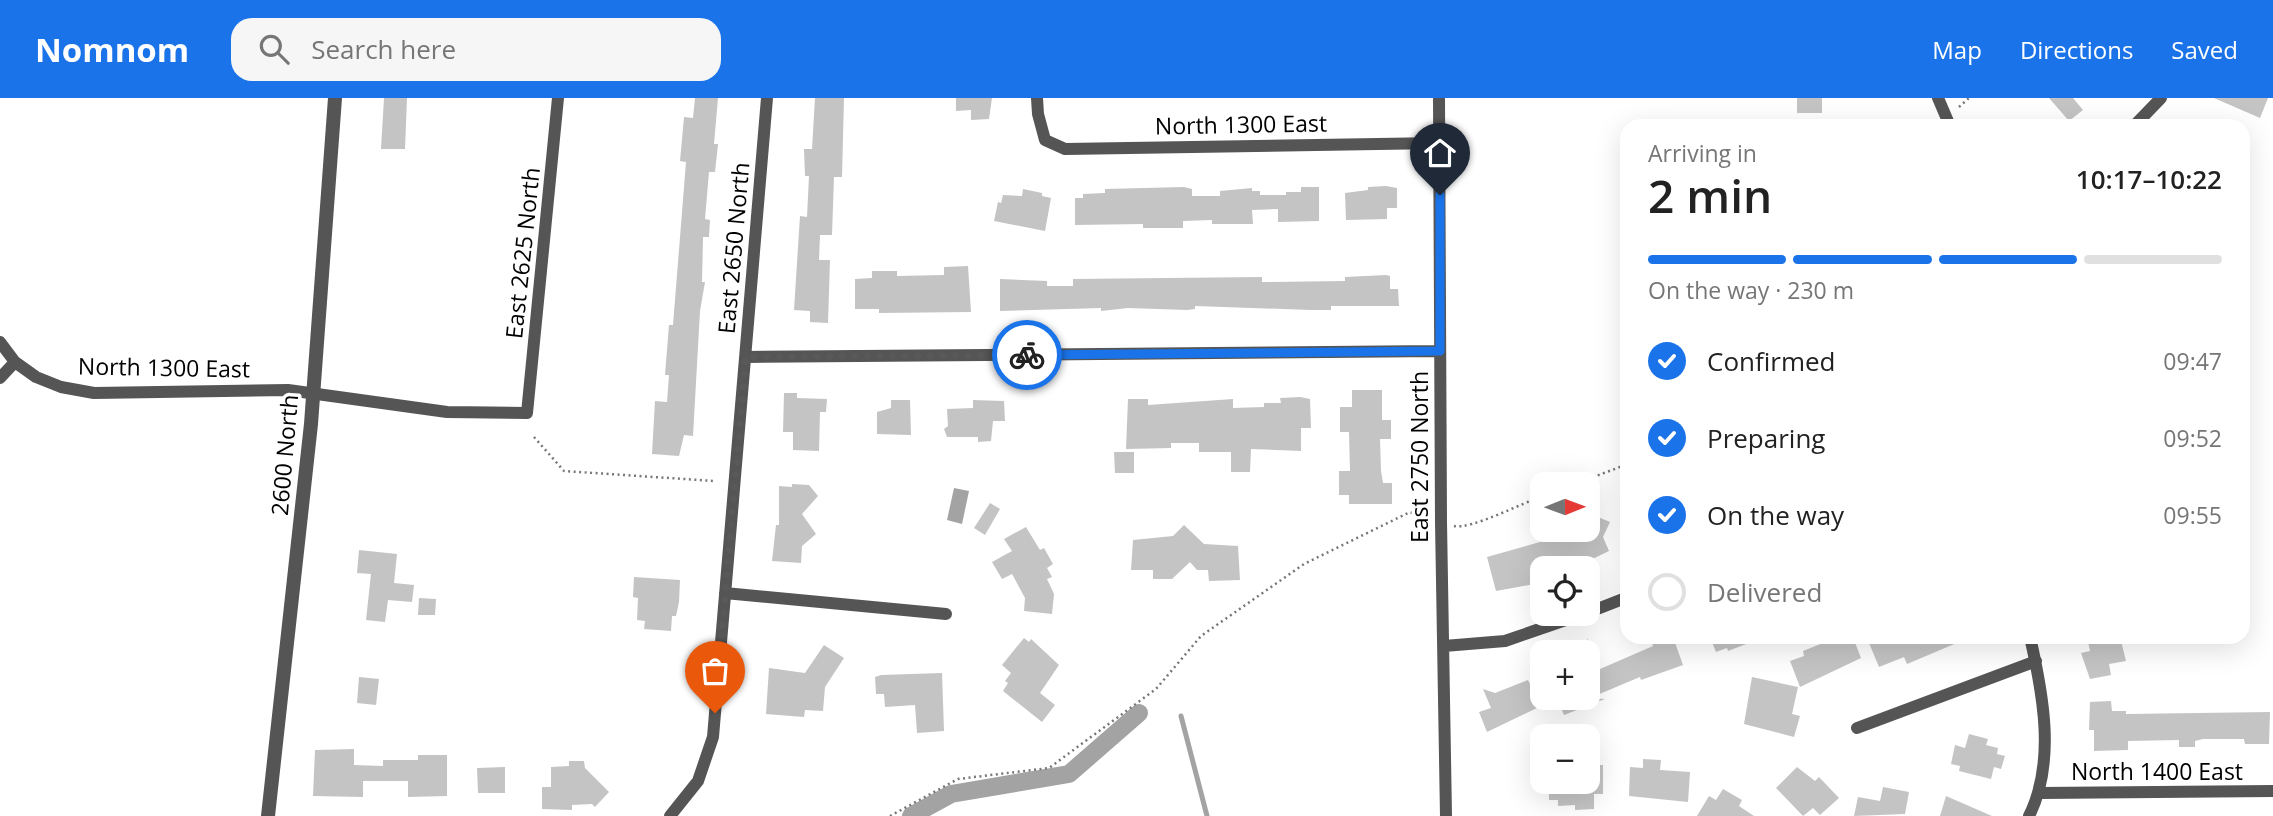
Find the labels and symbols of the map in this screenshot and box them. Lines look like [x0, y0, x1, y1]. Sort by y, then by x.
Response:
street label: North 1300 East [1155, 107, 1327, 141]
pin [1410, 123, 1470, 195]
street label: East 2650 North [710, 161, 756, 335]
street label: East 2625 North [497, 166, 547, 340]
courier [992, 320, 1062, 390]
street label: North 1300 East [78, 350, 250, 384]
street label: East 2750 North [1403, 371, 1435, 543]
street label: 2600 North [263, 393, 305, 517]
north arrow [1530, 472, 1600, 542]
pin [685, 641, 745, 713]
street label: North 1400 East [2071, 755, 2243, 787]

